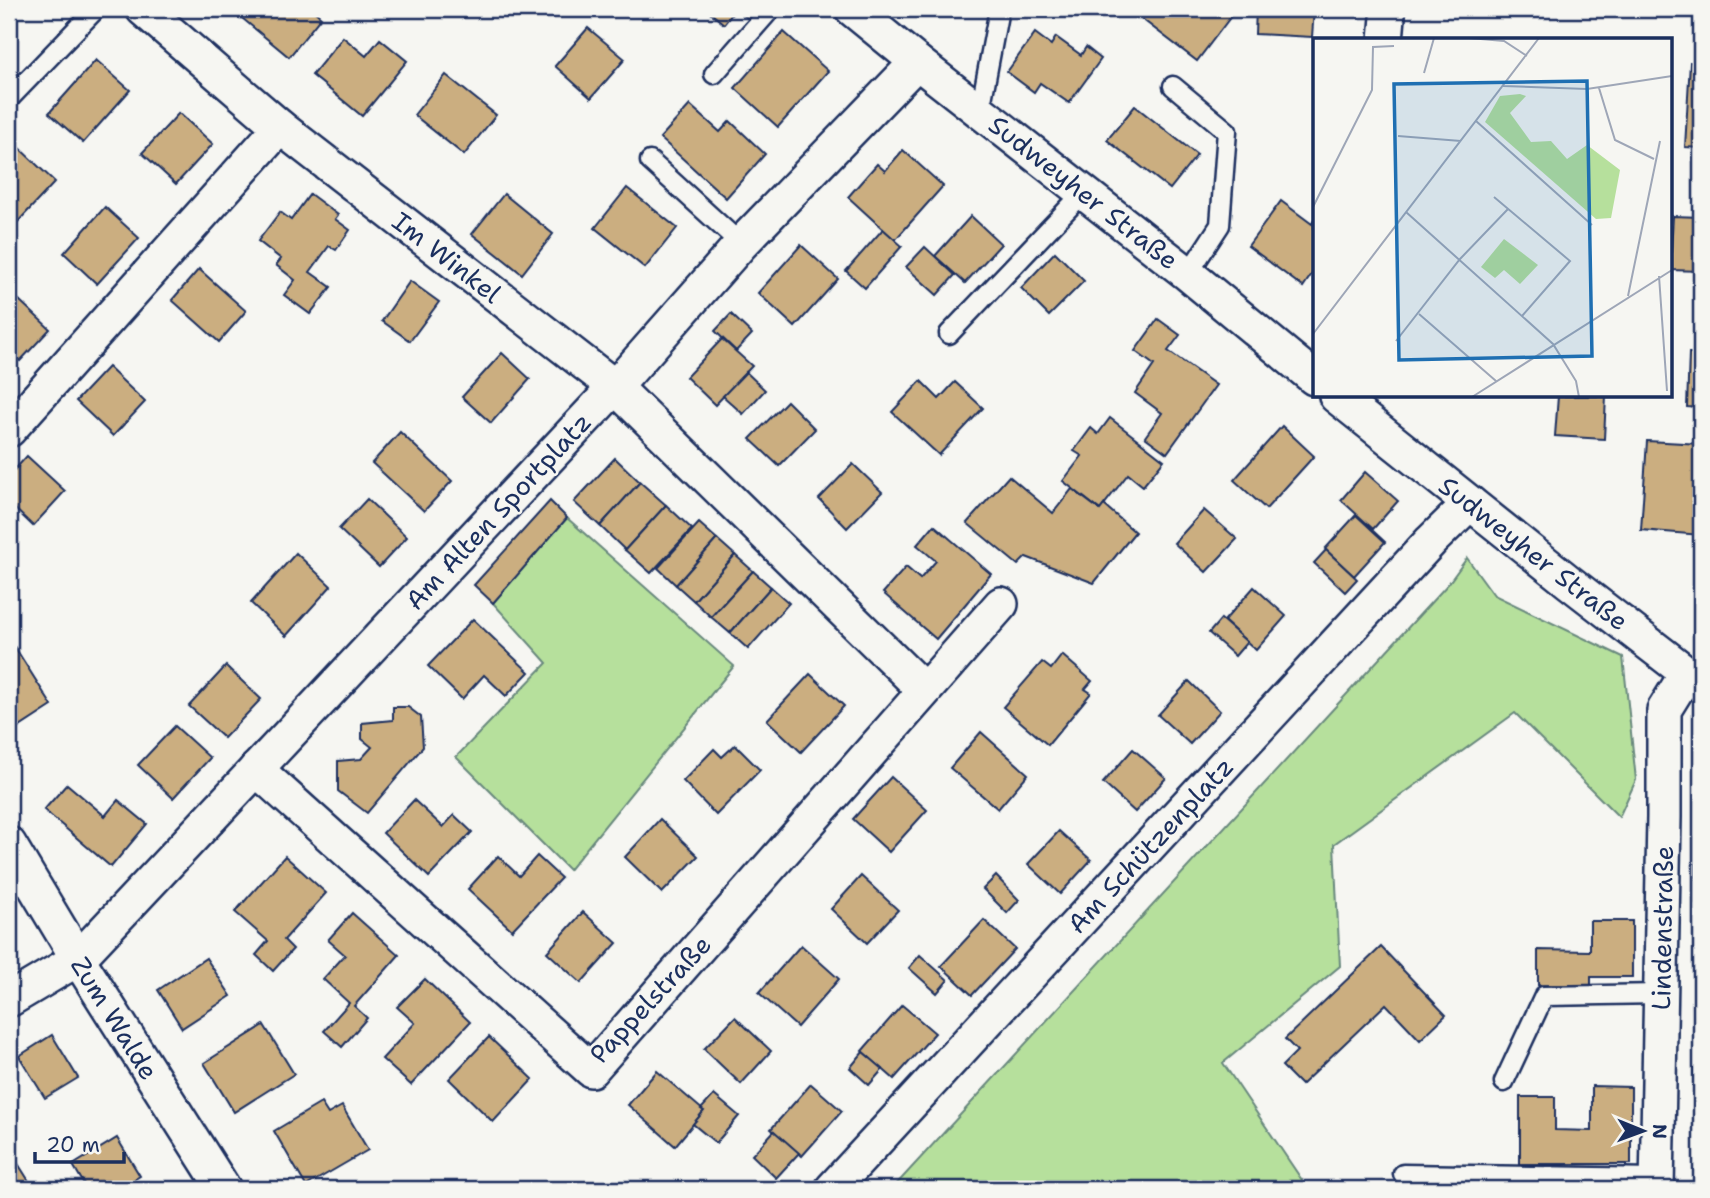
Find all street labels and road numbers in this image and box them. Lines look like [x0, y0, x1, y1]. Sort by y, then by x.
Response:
street label: Sudweyher Straße [982, 107, 1186, 277]
street label: Im Winkel [385, 203, 509, 311]
street label: Am Alten Sportplatz [397, 405, 599, 617]
street label: Sudweyher Straße [1432, 468, 1636, 638]
street label: Am Schützenplatz [1059, 749, 1241, 941]
street label: Lindenstraße [1643, 845, 1681, 1011]
street label: Pappelstraße [581, 927, 719, 1071]
street label: Zum Walde [63, 950, 167, 1086]

